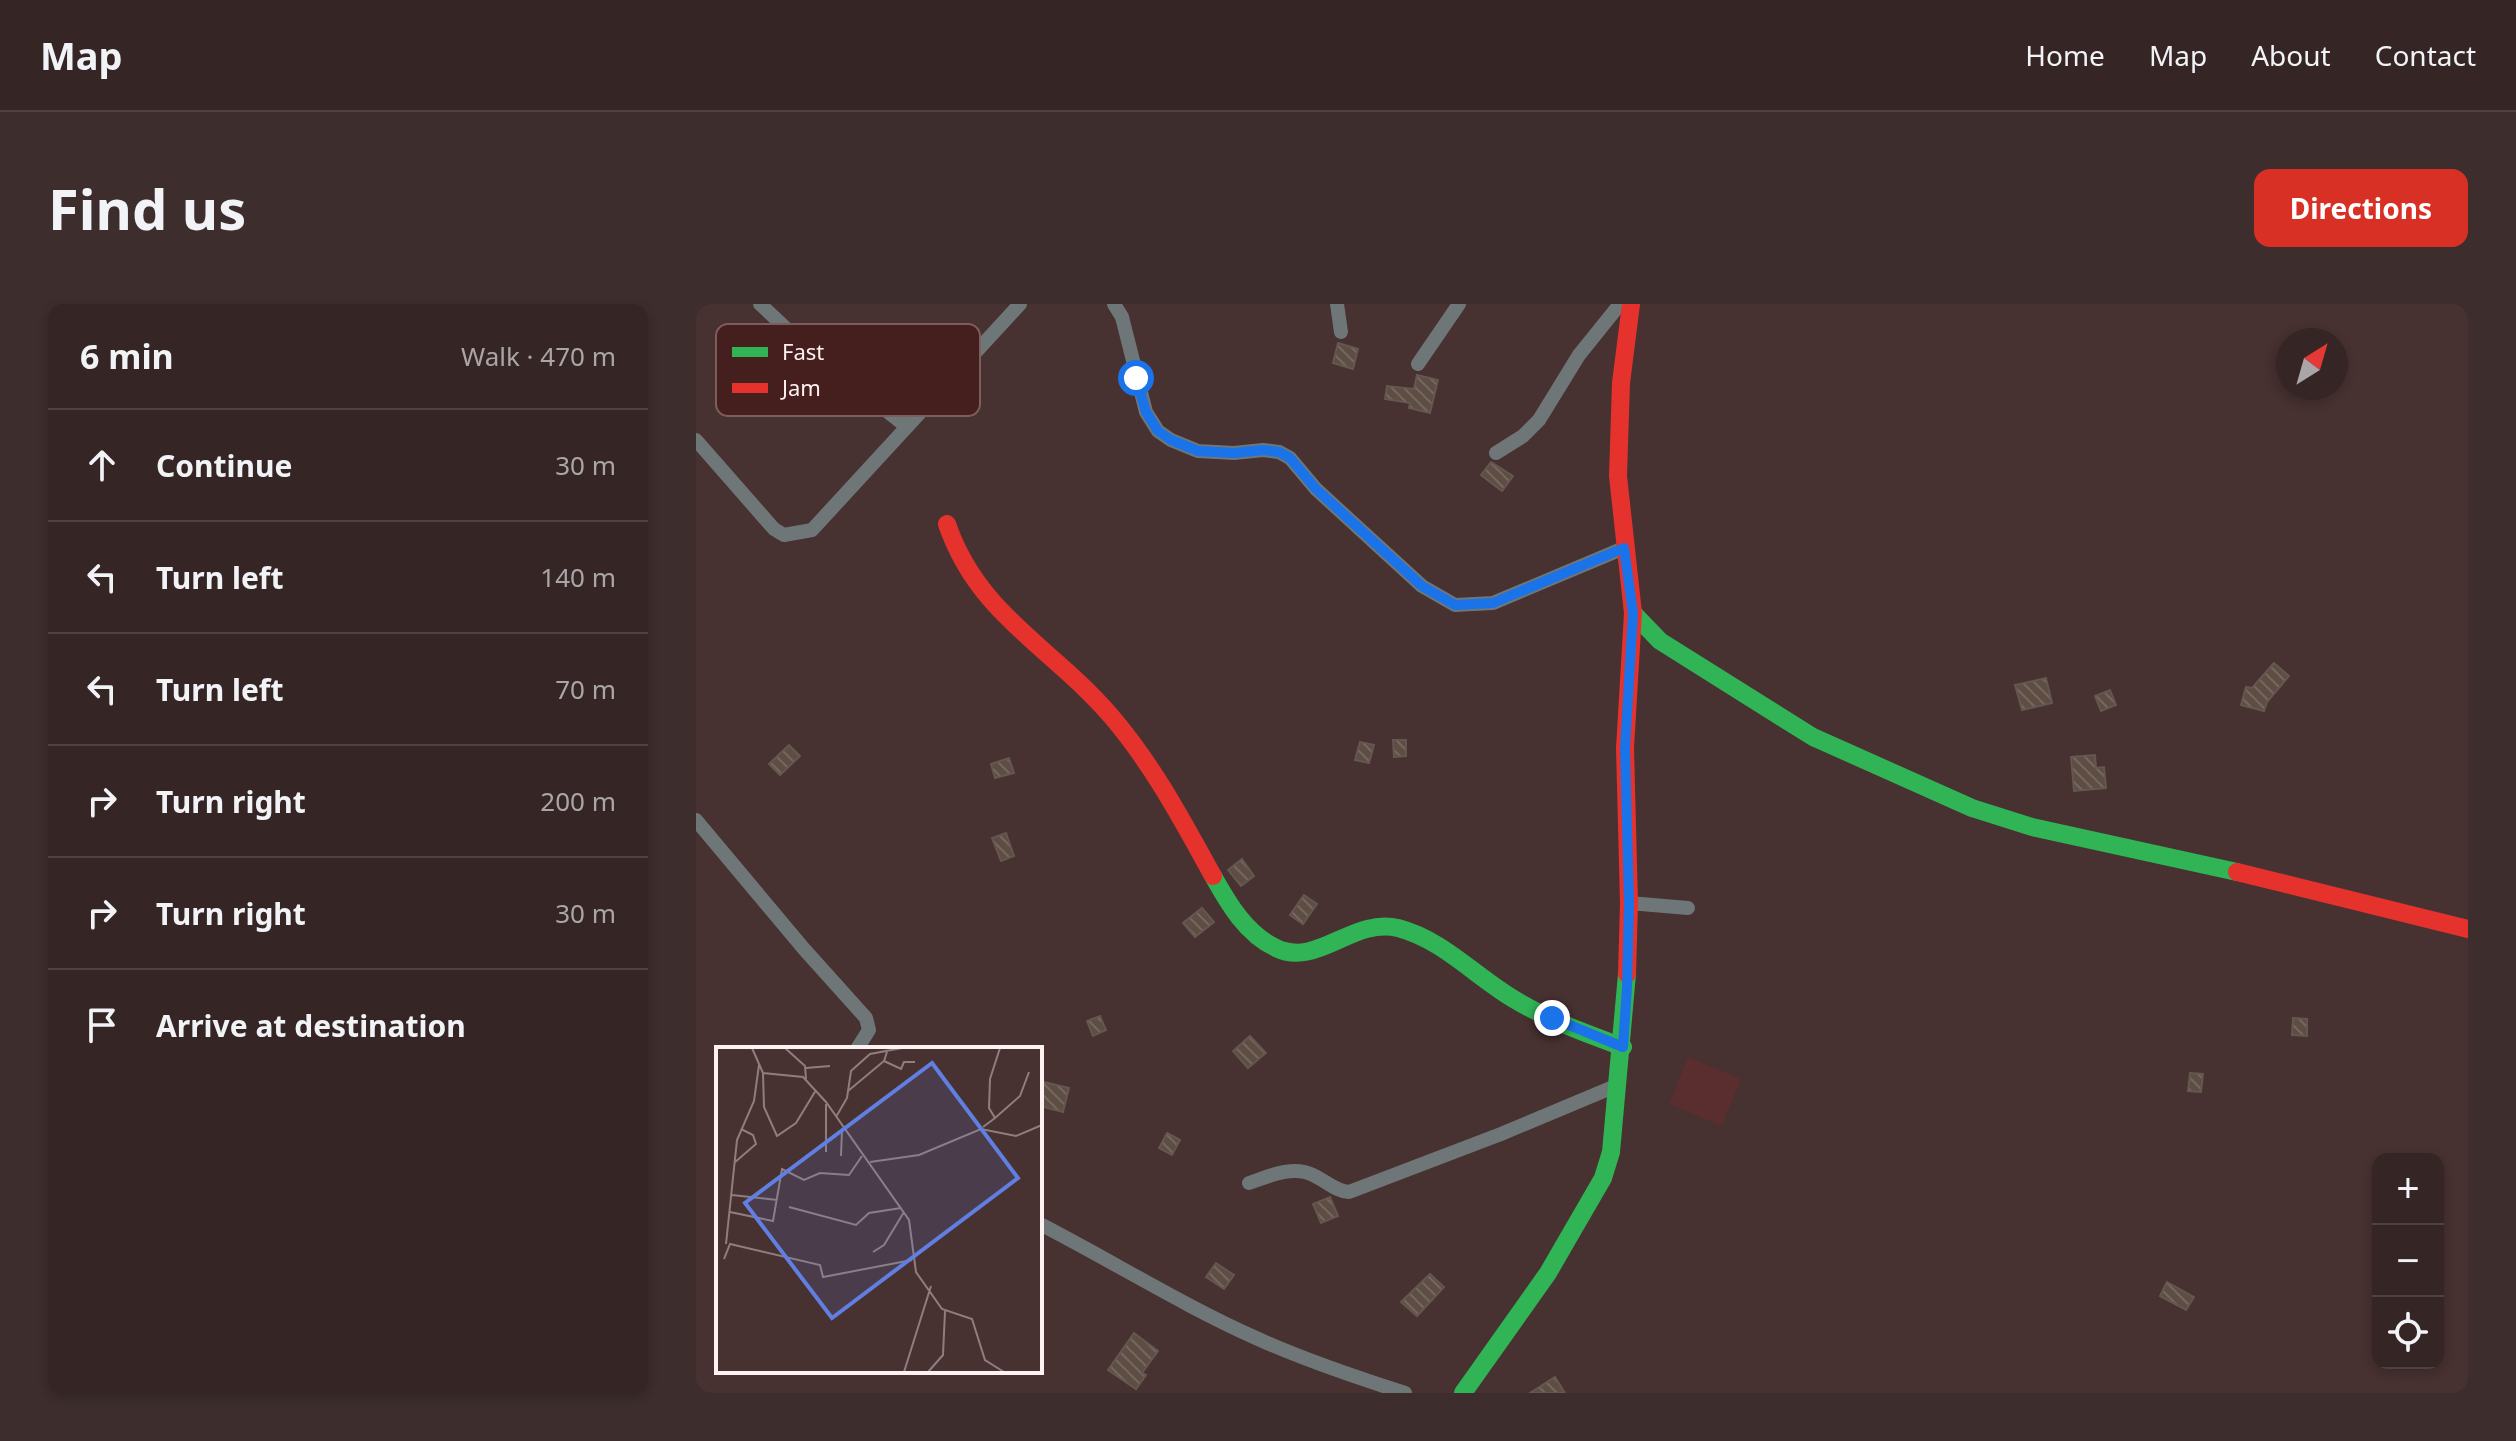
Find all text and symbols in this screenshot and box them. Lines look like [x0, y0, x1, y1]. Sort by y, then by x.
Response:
text: Map [40, 29, 123, 81]
text: Home [2025, 36, 2105, 74]
text: Map [2149, 36, 2207, 74]
text: About [2251, 36, 2331, 74]
text: Contact [2375, 36, 2476, 74]
button: Directions [2254, 169, 2468, 247]
text: Find us [48, 170, 246, 246]
legend [716, 324, 980, 416]
north arrow [2276, 328, 2348, 400]
text: 6 min [80, 333, 174, 379]
text: Fast [782, 336, 824, 366]
text: Walk · 470 m [461, 338, 616, 374]
route start [1118, 360, 1154, 396]
text: Jam [780, 372, 821, 402]
icon: ahead [80, 443, 124, 487]
text: Continue [156, 445, 292, 486]
text: 30 m [555, 447, 616, 483]
icon: left [80, 555, 124, 599]
text: Turn left [156, 557, 284, 598]
text: 140 m [540, 559, 616, 595]
icon: left [80, 667, 124, 711]
text: Turn left [156, 669, 284, 710]
text: 70 m [555, 671, 616, 707]
icon: right [80, 779, 124, 823]
text: Turn right [156, 781, 306, 822]
text: 200 m [540, 783, 616, 819]
icon: right [80, 891, 124, 935]
text: Turn right [156, 893, 306, 934]
text: 30 m [555, 895, 616, 931]
route end [1534, 1000, 1570, 1036]
icon: arrive [80, 1003, 124, 1047]
text: Arrive at destination [156, 1005, 466, 1046]
inset map [716, 1047, 1042, 1373]
map controls [2372, 1153, 2444, 1369]
button: + [2372, 1153, 2444, 1225]
button: − [2372, 1225, 2444, 1297]
button: locate [2372, 1297, 2444, 1369]

